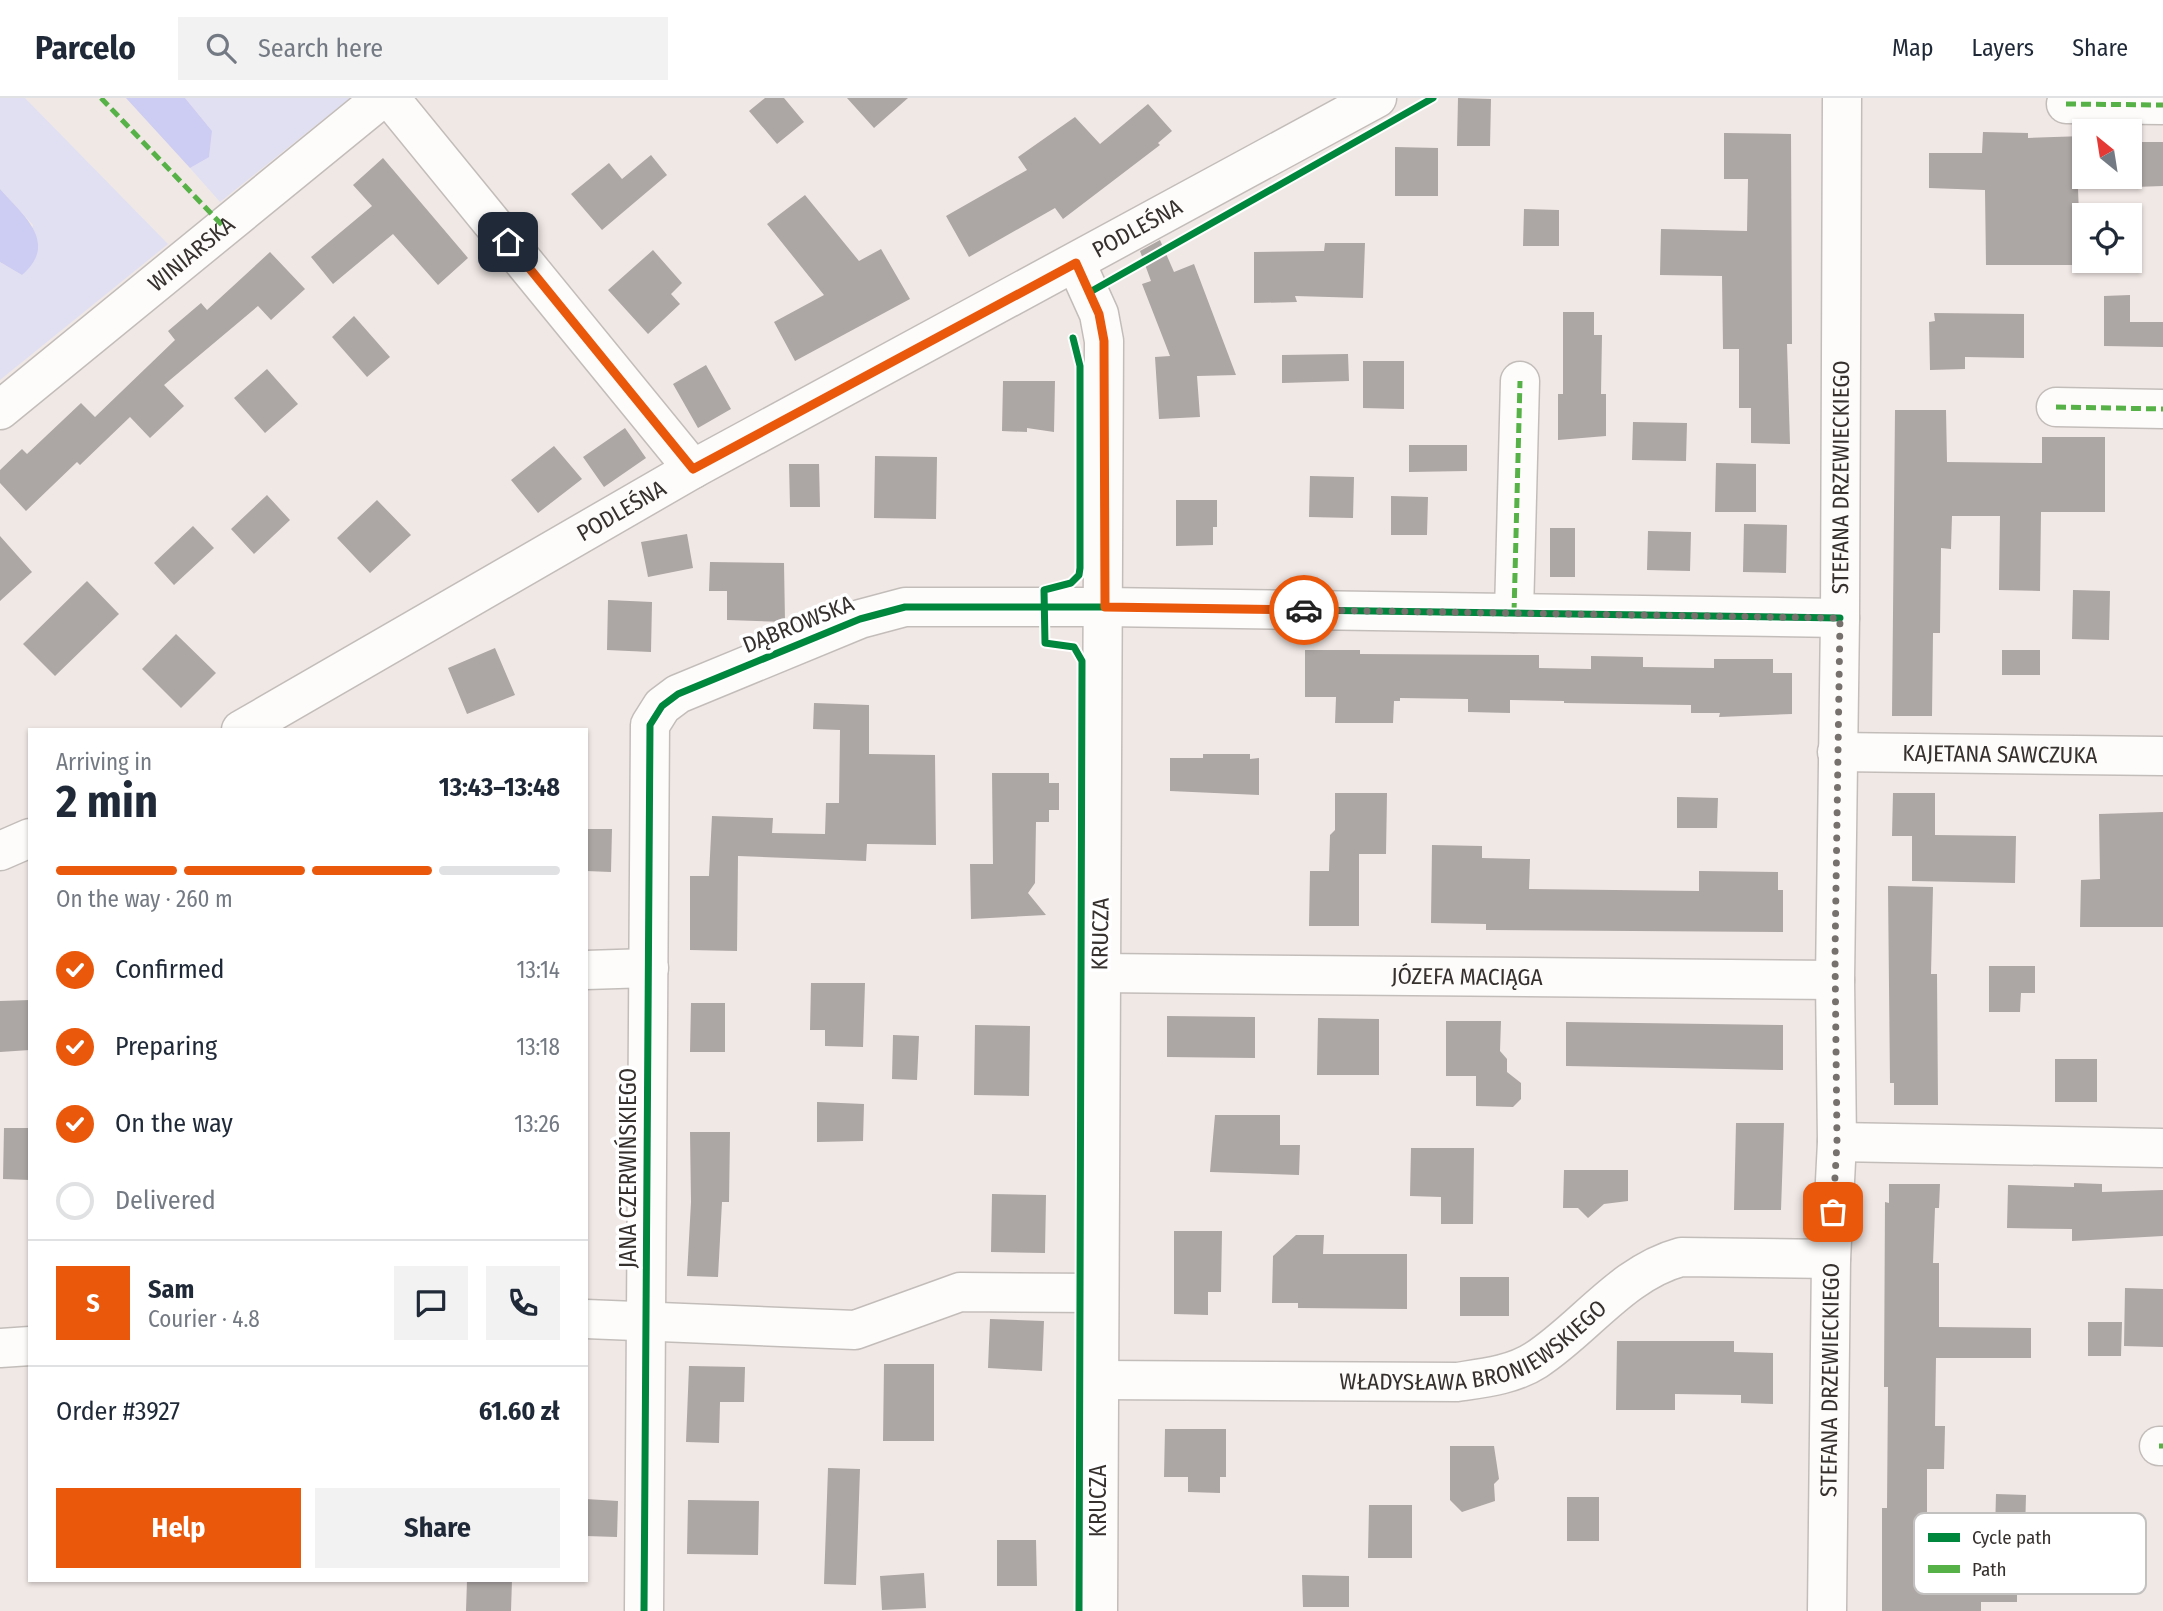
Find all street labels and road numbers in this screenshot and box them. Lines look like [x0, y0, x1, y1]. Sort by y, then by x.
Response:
street label: PODLEŚNA [1087, 193, 1187, 264]
street label: WINIARSKA [142, 210, 240, 297]
street label: STEFANA DRZEWIECKIEGO [1826, 360, 1855, 594]
street label: PODLEŚNA [572, 474, 671, 547]
street label: DĄBROWSKA [738, 589, 858, 659]
street label: KAJETANA SAWCZUKA [1902, 739, 2098, 769]
street label: KRUCZA [1085, 897, 1115, 971]
street label: JÓZEFA MACIĄGA [1391, 962, 1543, 991]
street label: JANA CZERWIŃSKIEGO [613, 1068, 642, 1268]
street label: STEFANA DRZEWIECKIEGO [1814, 1263, 1845, 1497]
street label: WŁADYSŁAWA BRONIEWSKIEGO [1339, 1294, 1612, 1396]
street label: KRUCZA [1084, 1465, 1112, 1537]

